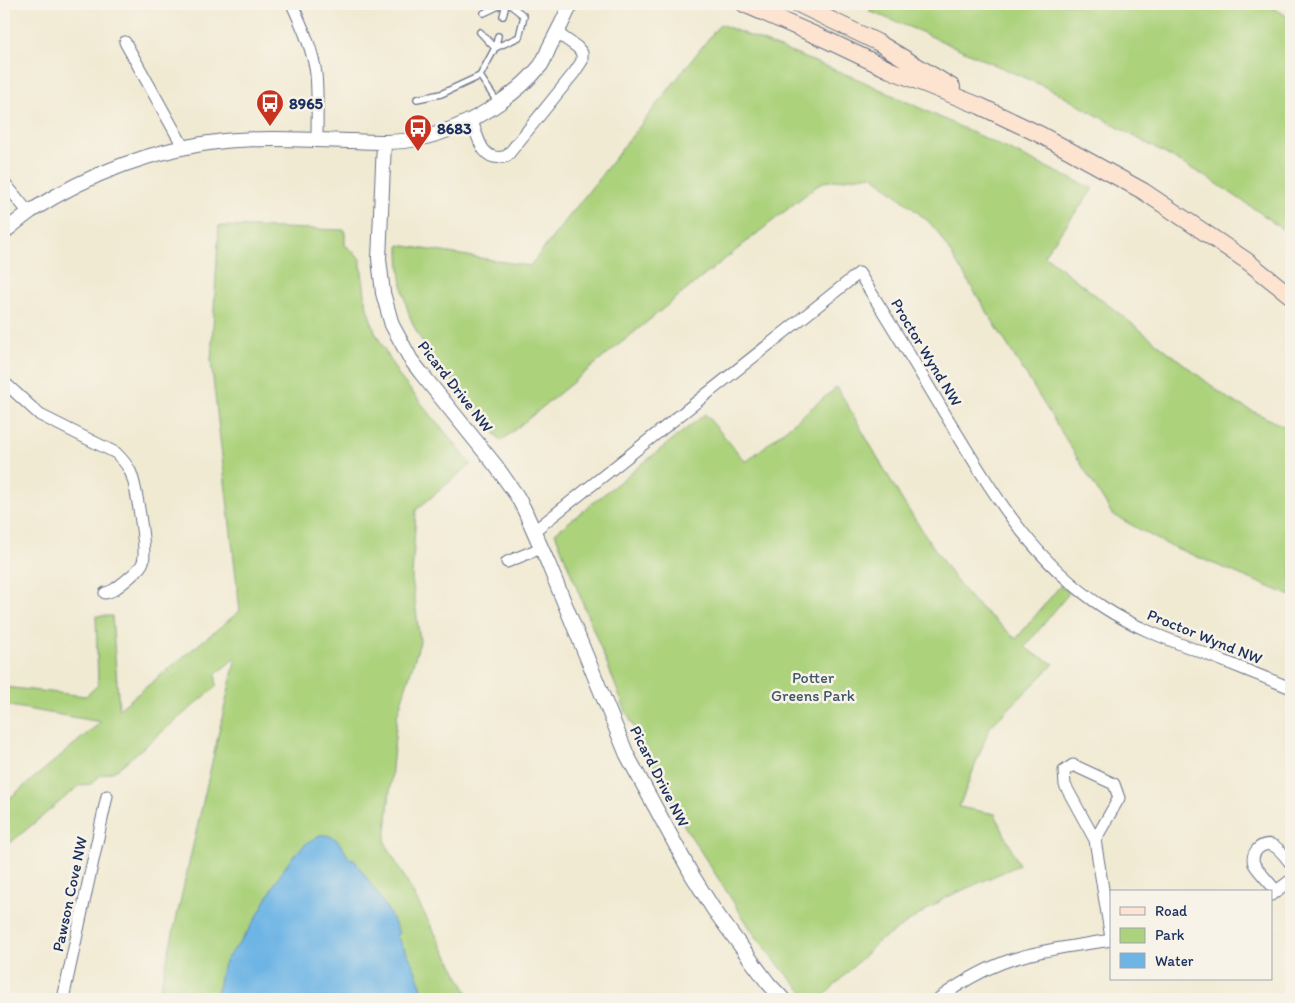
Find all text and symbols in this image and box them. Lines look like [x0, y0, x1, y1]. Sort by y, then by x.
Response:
bus stop icon: 8965 [255, 88, 285, 127]
place label: 8965 [289, 94, 324, 113]
bus stop icon: 8683 [403, 113, 433, 152]
place label: 8683 [437, 119, 472, 138]
street label: Proctor Wynd NW [887, 295, 966, 410]
street label: Picard Drive NW [414, 337, 497, 436]
street label: Proctor Wynd NW [1145, 605, 1265, 668]
park label: Potter Greens Park [771, 668, 855, 705]
street label: Picard Drive NW [626, 722, 693, 830]
street label: Pawson Cove NW [48, 834, 91, 953]
legend [1110, 890, 1272, 980]
text: Road [1155, 902, 1188, 920]
text: Park [1155, 926, 1185, 944]
text: Water [1155, 952, 1194, 970]

